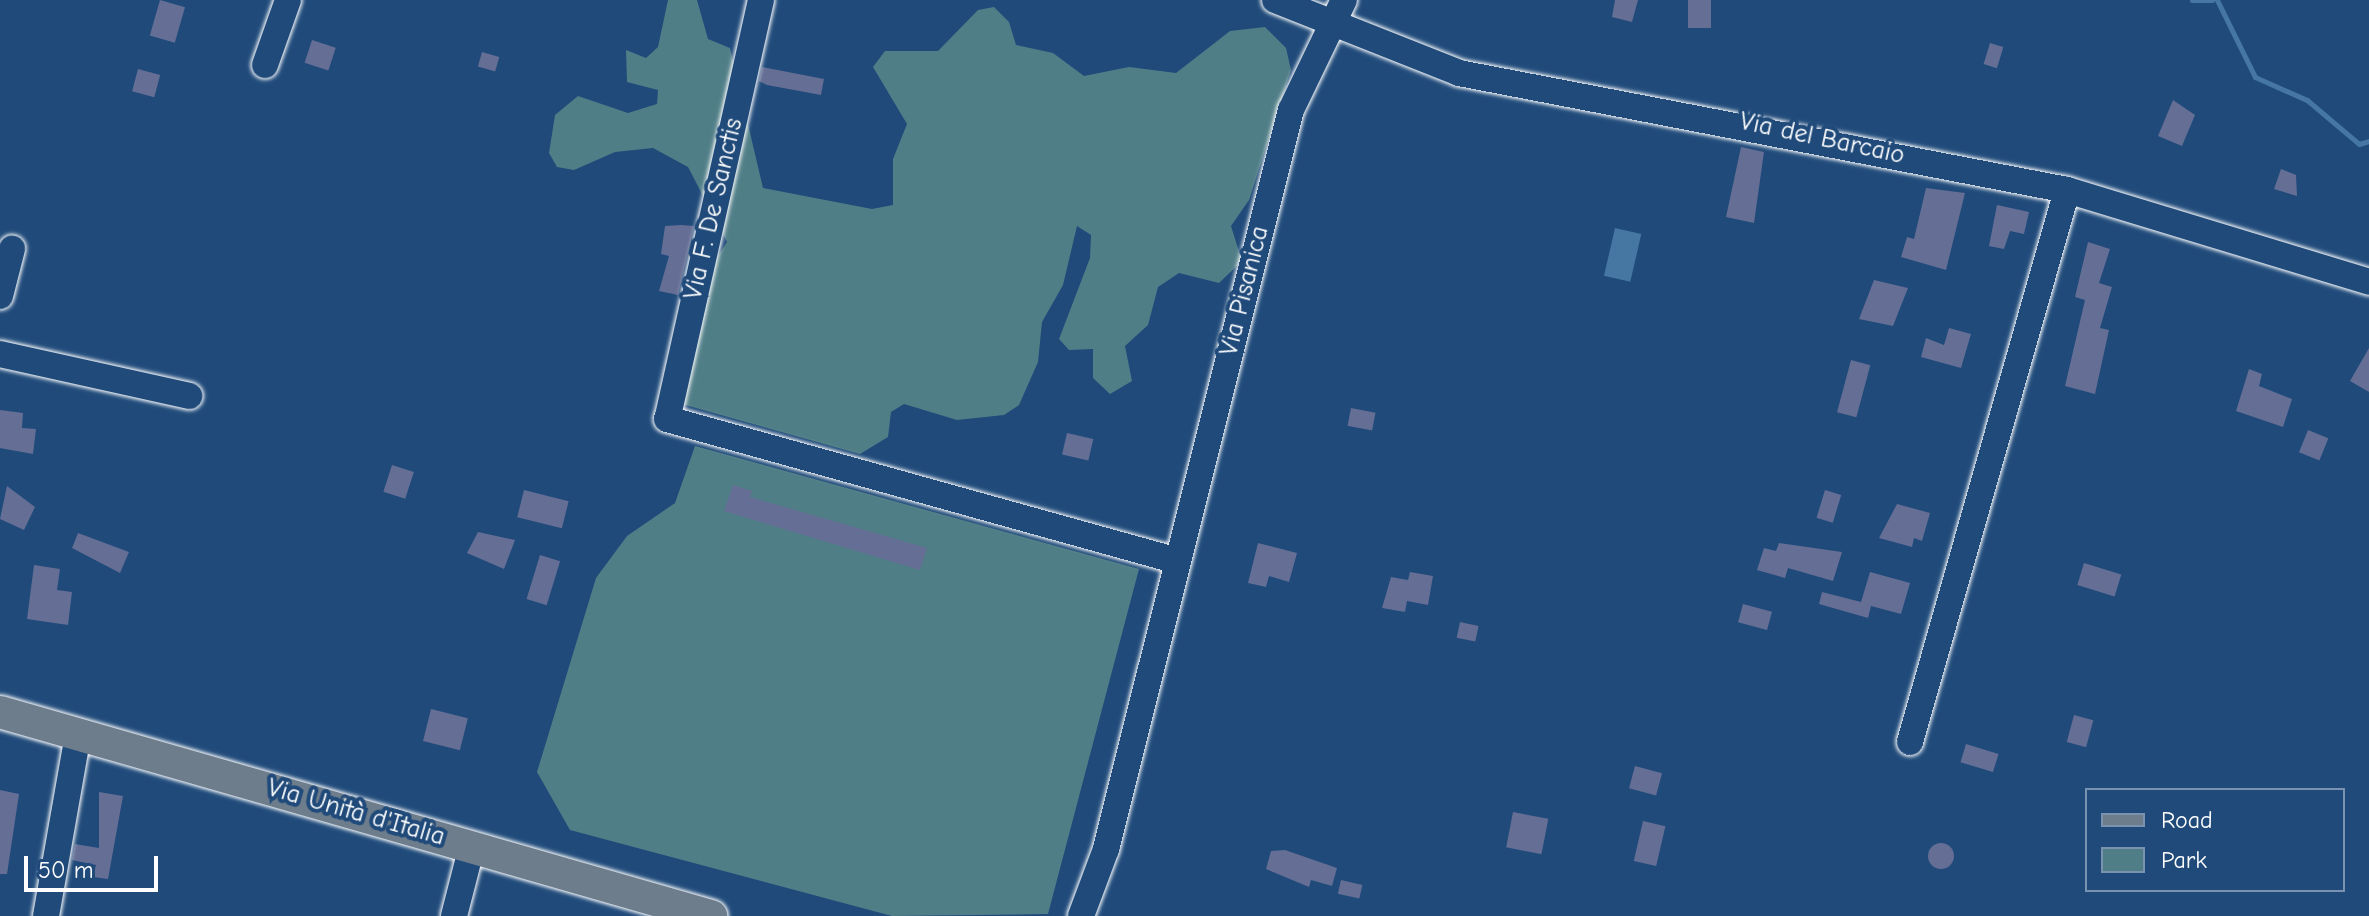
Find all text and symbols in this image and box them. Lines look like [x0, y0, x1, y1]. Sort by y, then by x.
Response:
street label: Via del Barcaio [1737, 106, 1907, 172]
street label: Via F. De Sanctis [678, 115, 750, 303]
street label: Via Pisanica [1214, 223, 1276, 359]
street label: Via Unità d'Italia [264, 773, 448, 853]
legend [2085, 788, 2345, 892]
text: Road [2161, 806, 2213, 834]
scale bar [28, 840, 162, 890]
text: Park [2161, 846, 2207, 874]
text: 50 m [38, 856, 94, 884]

